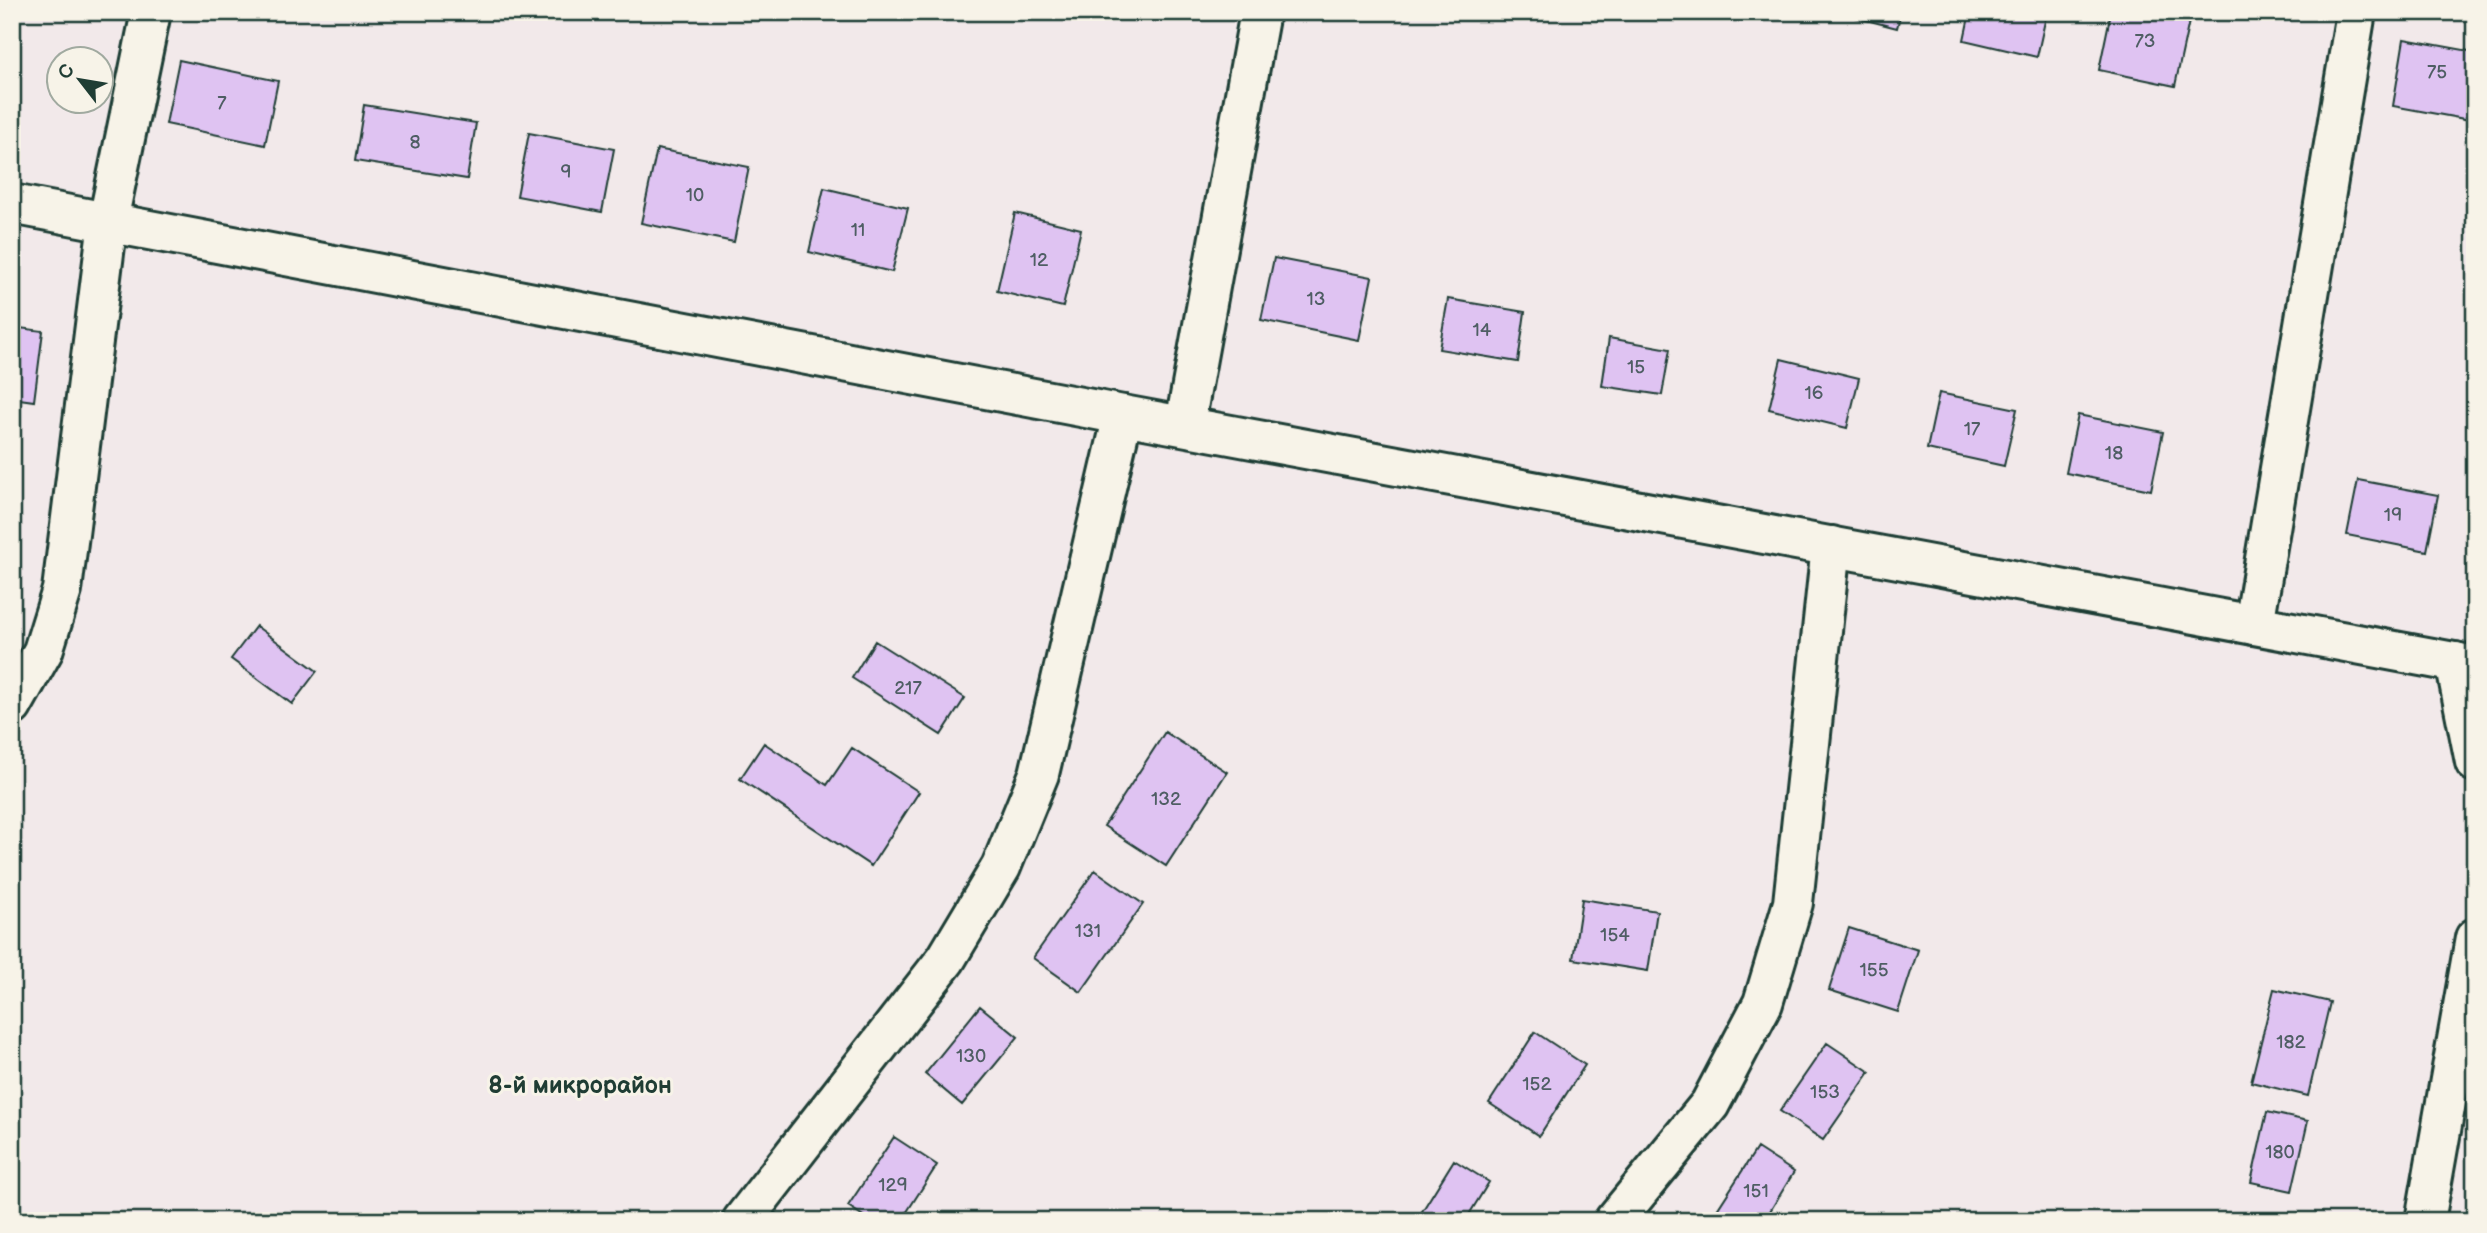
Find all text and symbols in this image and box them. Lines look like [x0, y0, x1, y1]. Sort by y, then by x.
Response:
house number: 73 [2134, 30, 2156, 53]
north arrow [46, 46, 116, 116]
text: С [53, 60, 80, 84]
house number: 75 [2427, 61, 2447, 84]
house number: 7 [217, 92, 227, 115]
house number: 8 [409, 131, 421, 154]
house number: 9 [561, 161, 571, 184]
house number: 10 [686, 184, 704, 207]
house number: 11 [851, 219, 865, 242]
house number: 12 [1030, 249, 1049, 272]
house number: 13 [1306, 288, 1326, 311]
house number: 14 [1473, 319, 1492, 342]
house number: 15 [1627, 356, 1645, 379]
house number: 16 [1805, 382, 1823, 405]
house number: 17 [1964, 418, 1981, 441]
house number: 18 [2105, 442, 2123, 465]
house number: 19 [2384, 504, 2402, 527]
house number: 217 [894, 677, 922, 700]
house number: 132 [1151, 788, 1182, 811]
house number: 131 [1075, 920, 1101, 943]
house number: 154 [1600, 924, 1630, 947]
house number: 155 [1859, 959, 1889, 982]
house number: 182 [2276, 1031, 2307, 1054]
house number: 130 [956, 1045, 986, 1068]
district label: 8-й микрорайон [488, 1071, 672, 1100]
house number: 152 [1522, 1073, 1553, 1096]
house number: 153 [1810, 1081, 1840, 1104]
house number: 180 [2265, 1141, 2295, 1164]
house number: 129 [878, 1174, 908, 1197]
house number: 151 [1743, 1180, 1769, 1203]

